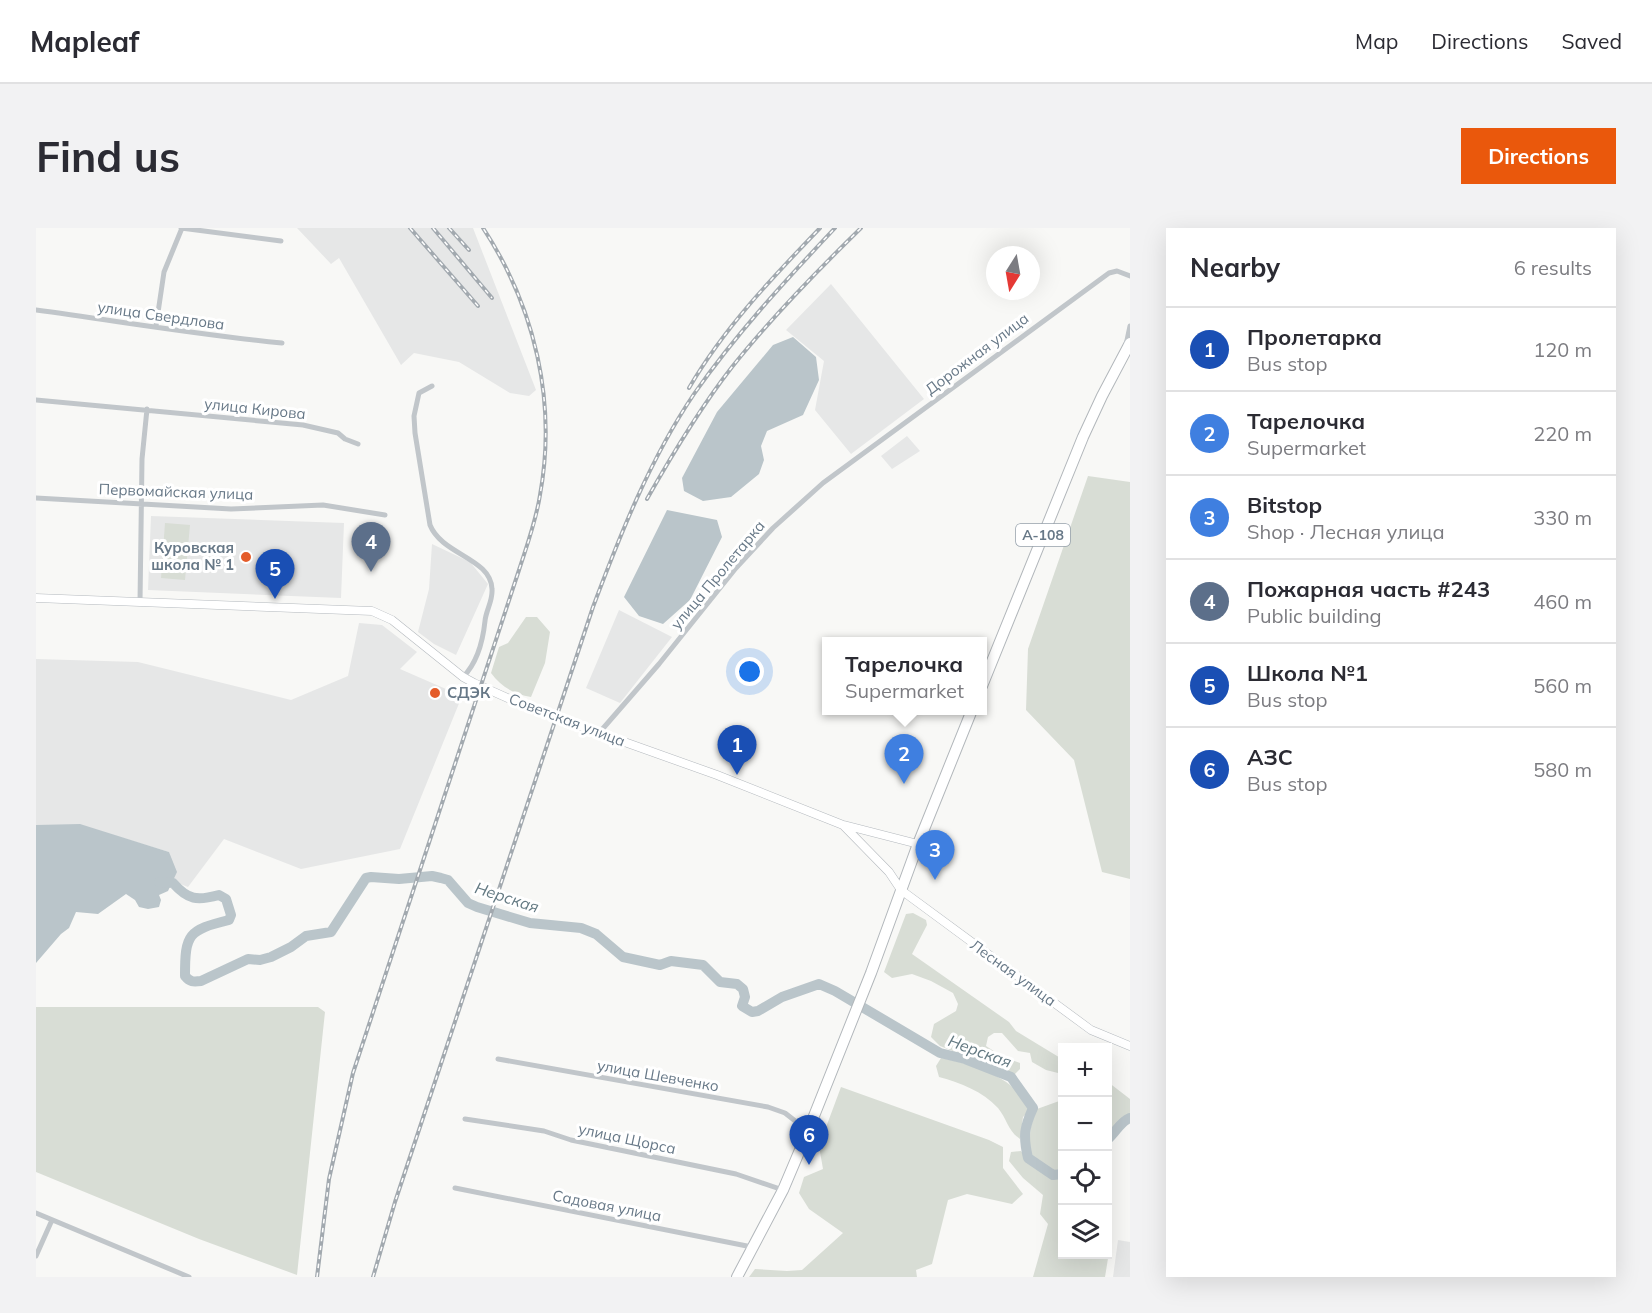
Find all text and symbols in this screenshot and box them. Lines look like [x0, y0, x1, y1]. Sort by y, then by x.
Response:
text: Mapleaf [30, 24, 139, 59]
text: Map [1355, 28, 1398, 54]
text: Directions [1431, 28, 1528, 54]
text: Saved [1561, 28, 1622, 54]
button: Directions [1461, 128, 1616, 184]
text: Find us [36, 130, 180, 183]
north arrow [986, 246, 1040, 300]
text: Nearby [1190, 251, 1280, 284]
text: 6 results [1514, 255, 1592, 280]
street label: улица Свердлова [96, 297, 226, 334]
street label: Дорожная улица [921, 308, 1032, 399]
text: Пролетарка [1247, 323, 1382, 351]
text: 1 [1204, 337, 1216, 362]
text: 120 m [1533, 337, 1592, 362]
text: Bus stop [1247, 351, 1327, 376]
street label: улица Кирова [203, 394, 307, 423]
text: Тарелочка [1247, 407, 1365, 435]
text: 2 [1204, 421, 1216, 446]
text: 220 m [1533, 421, 1592, 446]
text: Supermarket [1247, 435, 1366, 460]
street label: Первомайская улица [98, 479, 254, 504]
text: Bitstop [1247, 491, 1322, 519]
text: 3 [1204, 505, 1216, 530]
text: 330 m [1533, 505, 1592, 530]
street label: улица Пролетарка [667, 516, 769, 633]
text: Shop · Лесная улица [1247, 519, 1445, 544]
pin: 4 [352, 522, 390, 572]
road number: А-108 [1016, 524, 1070, 546]
place label: Куровская школа № 1 [151, 538, 234, 574]
marker: Куровская школа № 1 [239, 550, 253, 564]
pin: 5 [256, 550, 294, 599]
text: Пожарная часть #243 [1247, 575, 1490, 603]
text: 4 [1204, 589, 1216, 614]
text: 460 m [1533, 589, 1592, 614]
text: Public building [1247, 603, 1382, 628]
popup [822, 637, 987, 715]
text: Тарелочка [845, 650, 963, 678]
your location [735, 657, 764, 686]
text: Школа №1 [1247, 659, 1368, 687]
text: 5 [1204, 673, 1216, 698]
text: 560 m [1533, 673, 1592, 698]
text: Supermarket [845, 678, 964, 703]
place label: СДЭК [447, 683, 491, 702]
marker: СДЭК [428, 686, 442, 700]
text: Bus stop [1247, 687, 1327, 712]
street label: Советская улица [506, 689, 628, 750]
pin: 1 [718, 726, 756, 775]
pin: 2 [884, 734, 924, 784]
text: АЗС [1247, 743, 1293, 771]
text: 6 [1204, 757, 1216, 782]
text: 580 m [1533, 757, 1592, 782]
text: Bus stop [1247, 771, 1327, 796]
pin: 3 [916, 830, 954, 880]
water label: Нерская [472, 877, 542, 917]
street label: Лесная улица [967, 935, 1060, 1010]
water label: Нерская [946, 1030, 1015, 1072]
map controls [1058, 1043, 1112, 1259]
button: + [1058, 1043, 1112, 1097]
street label: улица Шевченко [596, 1055, 720, 1096]
button: − [1058, 1097, 1112, 1151]
pin: 6 [790, 1116, 828, 1165]
street label: улица Щорса [577, 1119, 678, 1158]
button: locate [1058, 1151, 1112, 1205]
street label: Садовая улица [551, 1186, 663, 1225]
button: layers [1058, 1205, 1112, 1259]

